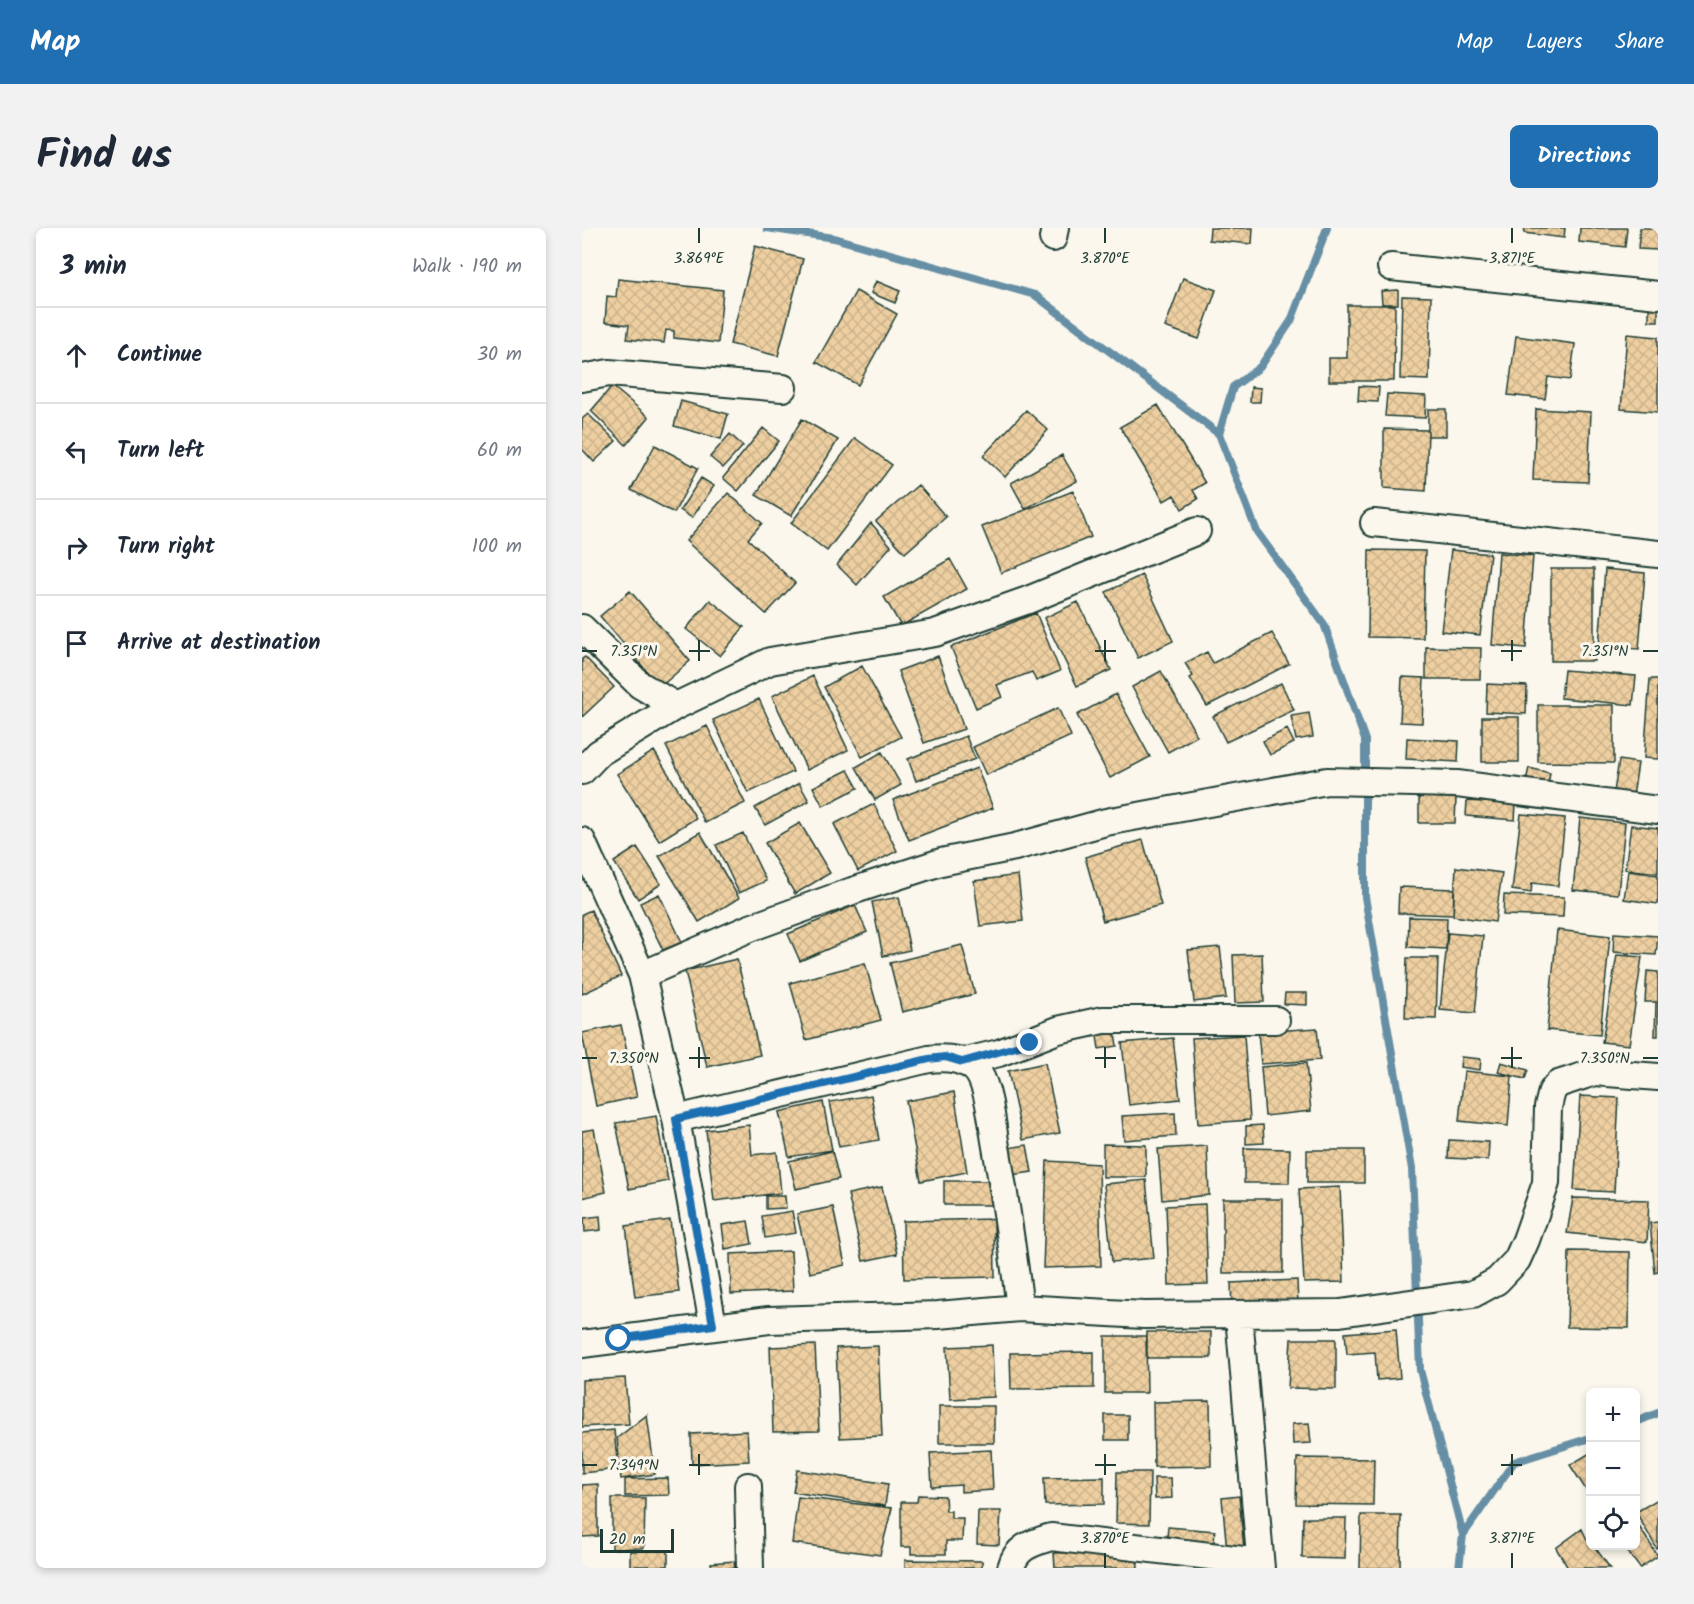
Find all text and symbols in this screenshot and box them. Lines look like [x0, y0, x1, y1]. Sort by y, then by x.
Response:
text: Map [30, 20, 81, 65]
text: Map [1456, 26, 1493, 59]
text: Layers [1526, 26, 1582, 59]
text: Share [1615, 26, 1664, 59]
text: Find us [36, 123, 172, 190]
button: Directions [1510, 125, 1658, 188]
text: 3 min [60, 246, 127, 288]
text: 3.869°E [674, 247, 726, 271]
text: 3.870°E [1080, 247, 1131, 271]
text: 3.871°E [1489, 247, 1537, 271]
text: Walk · 190 m [412, 251, 522, 283]
text: Continue [117, 338, 202, 373]
icon: ahead [60, 339, 93, 372]
text: 30 m [477, 339, 522, 371]
text: Turn left [117, 434, 204, 469]
icon: left [60, 435, 93, 468]
text: 60 m [477, 435, 522, 467]
text: Turn right [117, 530, 215, 565]
icon: right [60, 531, 93, 564]
text: 100 m [472, 531, 522, 563]
text: Arrive at destination [117, 626, 320, 661]
icon: arrive [60, 627, 93, 660]
text: 7.351°N [610, 640, 658, 664]
text: 7.351°N [1581, 640, 1629, 664]
route end [1016, 1029, 1042, 1055]
text: 7.350°N [609, 1047, 659, 1071]
text: 7.350°N [1580, 1047, 1630, 1071]
route start [605, 1325, 631, 1351]
map controls [1586, 1388, 1640, 1550]
button: + [1586, 1388, 1640, 1442]
button: − [1586, 1442, 1640, 1496]
text: 7.349°N [609, 1454, 659, 1478]
button: locate [1586, 1496, 1640, 1550]
scale bar [600, 1526, 674, 1554]
text: 20 m [609, 1527, 645, 1552]
text: 3.870°E [1080, 1527, 1131, 1551]
text: 3.871°E [1489, 1527, 1537, 1551]

